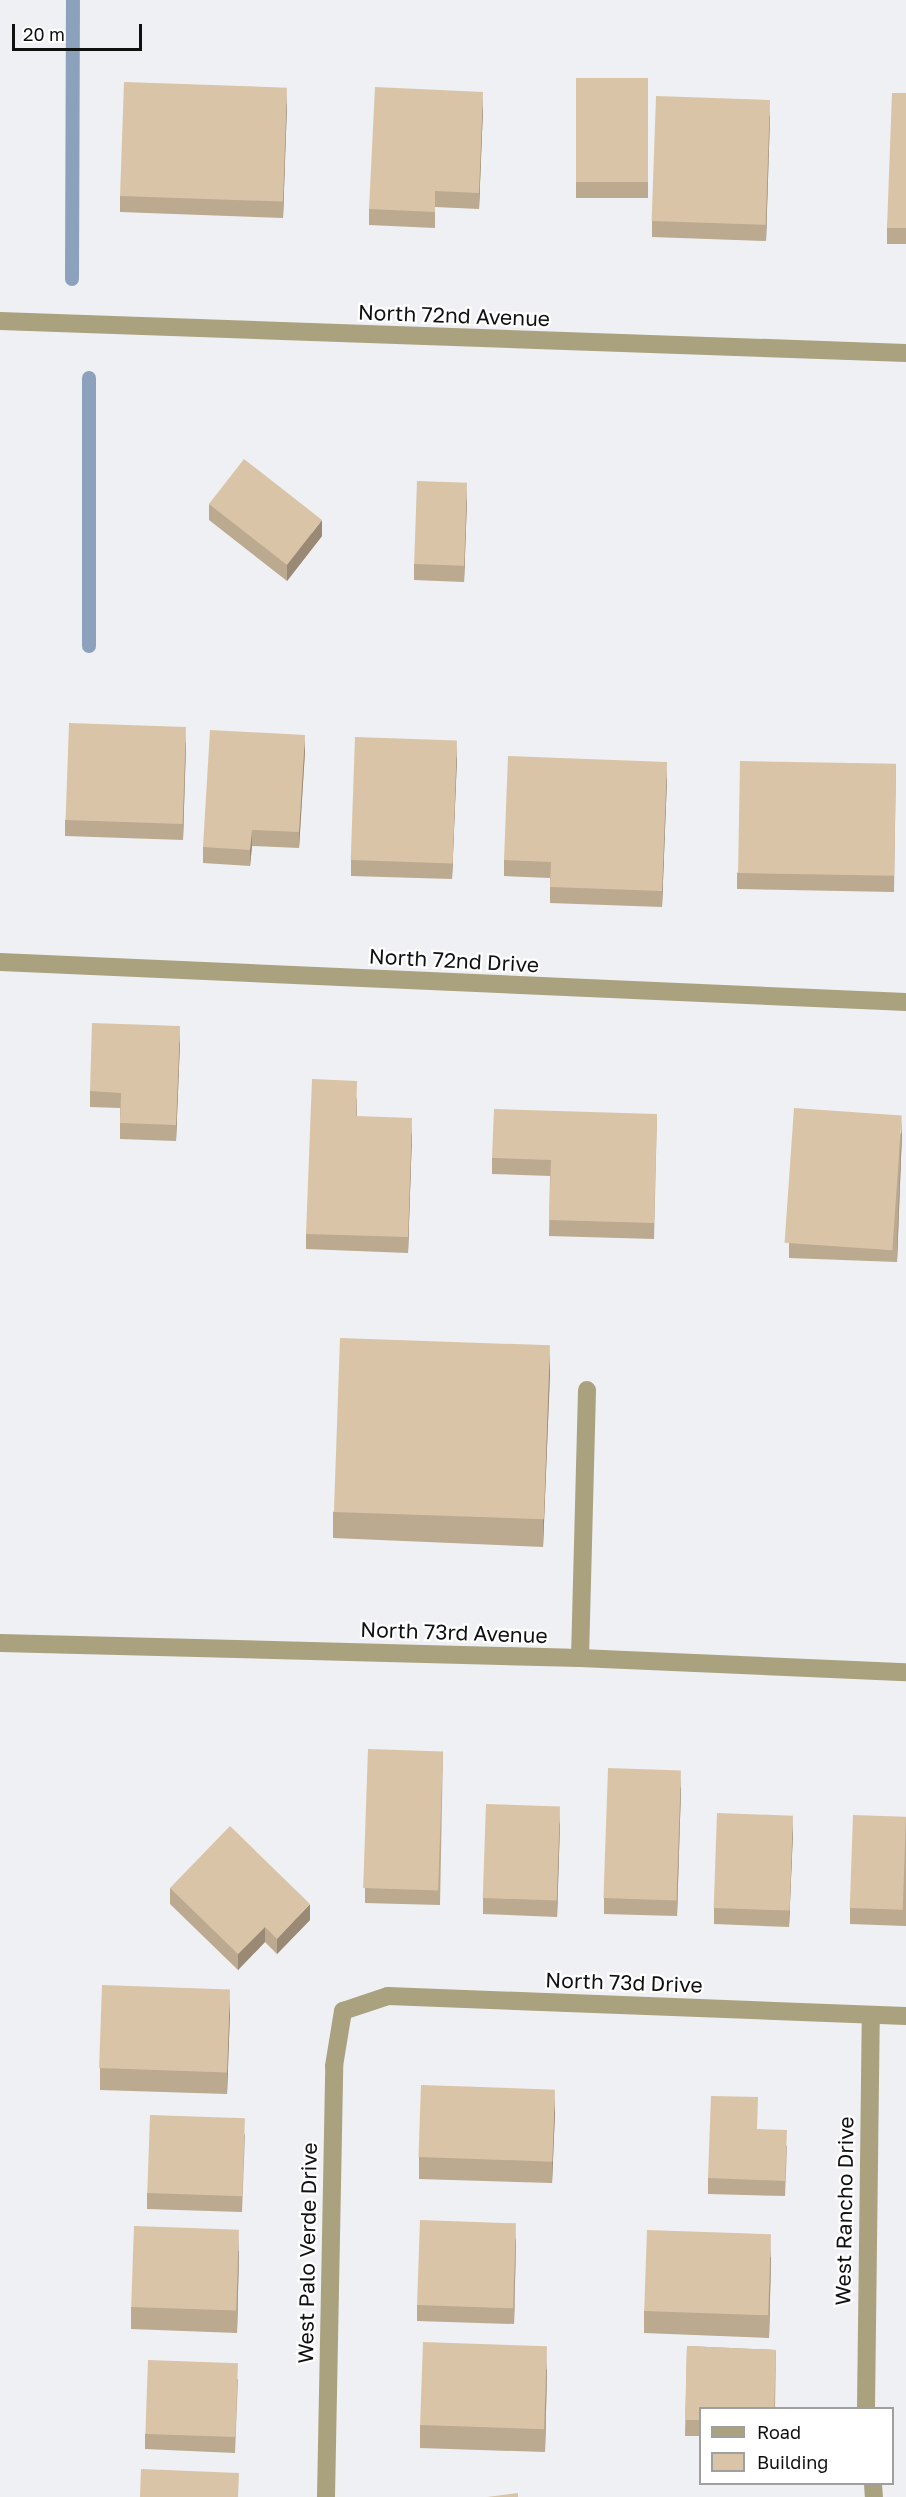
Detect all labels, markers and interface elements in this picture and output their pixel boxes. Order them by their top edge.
scale bar [15,12,146,50]
text: 20 m [23,23,65,45]
street label: North 72nd Avenue [357,299,551,331]
street label: North 72nd Drive [368,943,540,977]
street label: North 73rd Avenue [360,1616,548,1648]
street label: North 73d Drive [545,1967,703,1997]
street label: West Rancho Drive [830,2116,858,2306]
street label: West Palo Verde Drive [292,2142,322,2364]
legend [699,2407,894,2485]
text: Road [757,2421,801,2443]
text: Building [757,2451,828,2473]

